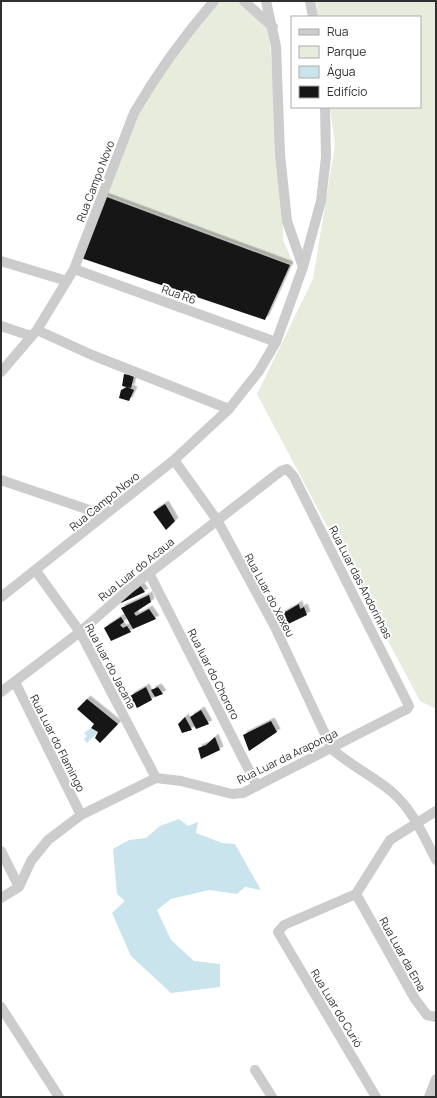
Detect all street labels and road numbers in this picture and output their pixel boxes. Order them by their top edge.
street label: Rua Campo Novo [73,138,118,224]
street label: Rua R6 [160,281,198,307]
street label: Rua Campo Novo [66,468,143,534]
street label: Rua Luar das Andorinhas [326,523,396,641]
street label: Rua Luar do Acaua [95,534,177,604]
street label: Rua Luar do Xexeu [242,551,298,639]
street label: Rua luar do Jacana [82,621,140,711]
street label: Rua luar do Chororo [185,626,244,722]
street label: Rua Luar do Flamingo [27,692,89,795]
street label: Rua Luar da Araponga [234,725,340,787]
street label: Rua Luar da Ema [376,914,430,994]
street label: Rua Luar do Curió [308,966,367,1050]

